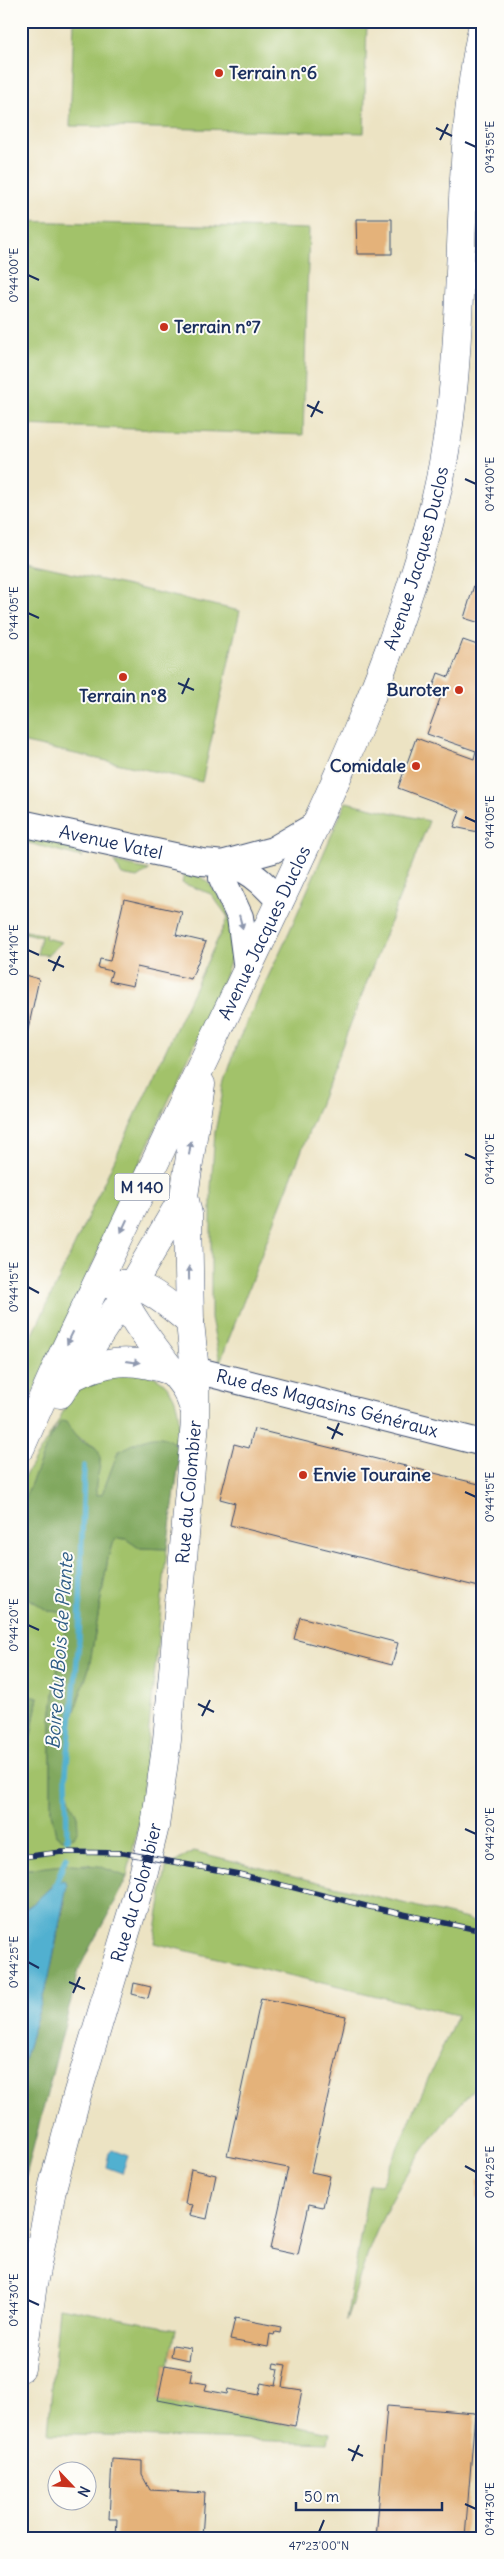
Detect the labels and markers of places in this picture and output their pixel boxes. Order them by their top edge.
place label: Terrain n°6 [229,61,317,84]
marker: Terrain n°6 [213,67,225,79]
place label: Terrain n°7 [174,315,261,338]
marker: Terrain n°7 [158,321,170,333]
marker: Terrain n°8 [117,671,129,683]
place label: Buroter [387,678,450,701]
place label: Terrain n°8 [79,684,167,707]
marker: Buroter [453,684,465,696]
place label: Comidale [330,754,406,777]
marker: Comidale [410,760,422,772]
place label: Envie Touraine [313,1463,431,1486]
marker: Envie Touraine [297,1469,309,1481]

